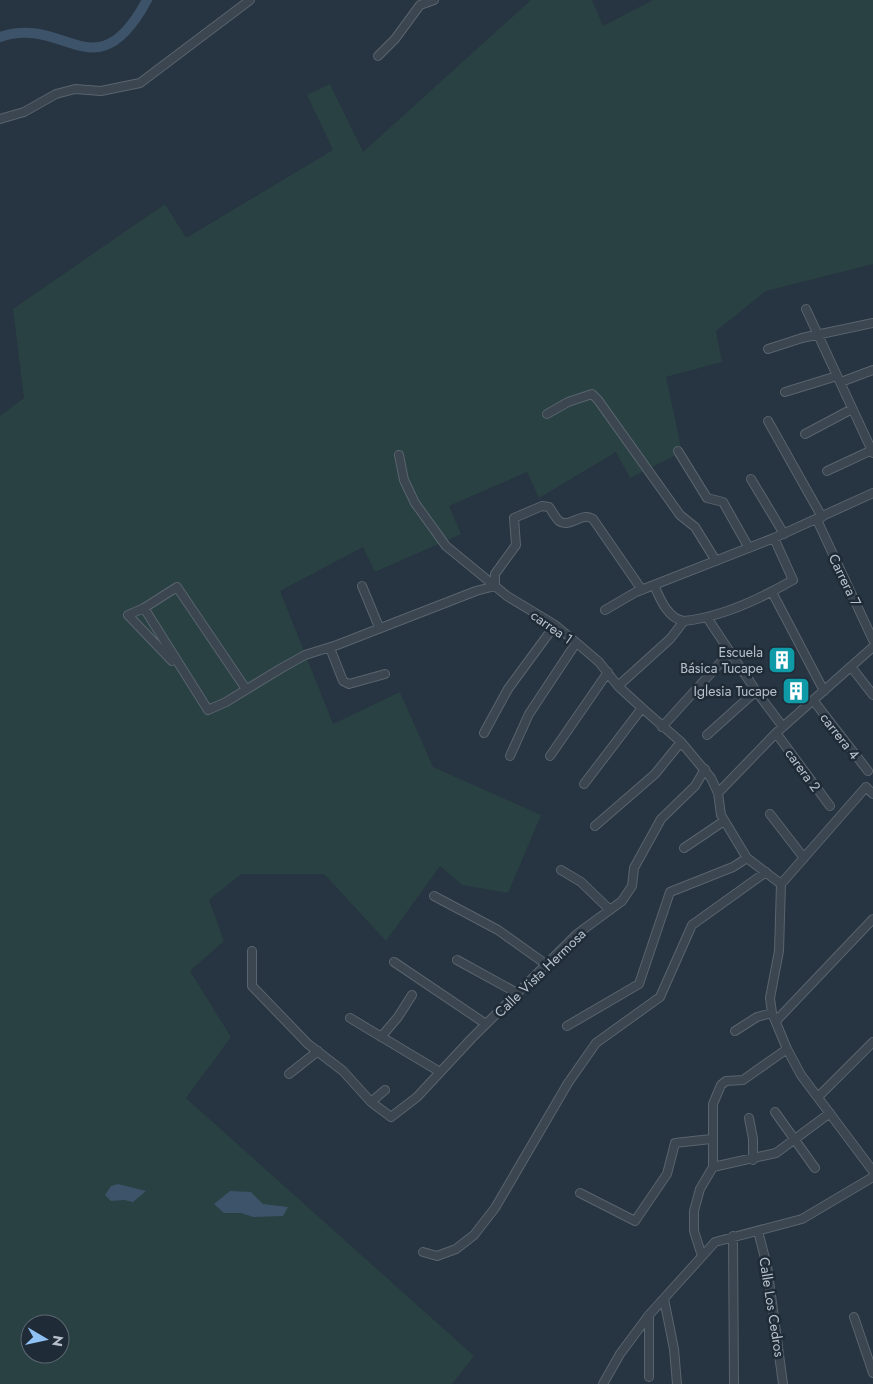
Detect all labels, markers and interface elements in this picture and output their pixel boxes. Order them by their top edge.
street label: Carrera 7 [824,550,867,610]
street label: carrea 1 [527,605,577,649]
place label: Escuela Básica Tucape [680,642,763,678]
building icon: Escuela Básica Tucape [767,645,797,675]
building icon: Iglesia Tucape [781,676,811,706]
place label: Iglesia Tucape [694,681,777,701]
street label: carrera 4 [816,709,864,763]
street label: carera 2 [781,744,825,796]
street label: Calle Vista Hermosa [490,924,590,1022]
street label: Calle Los Cedros [754,1256,790,1359]
north arrow [20,1314,70,1364]
text: N [47,1334,69,1348]

